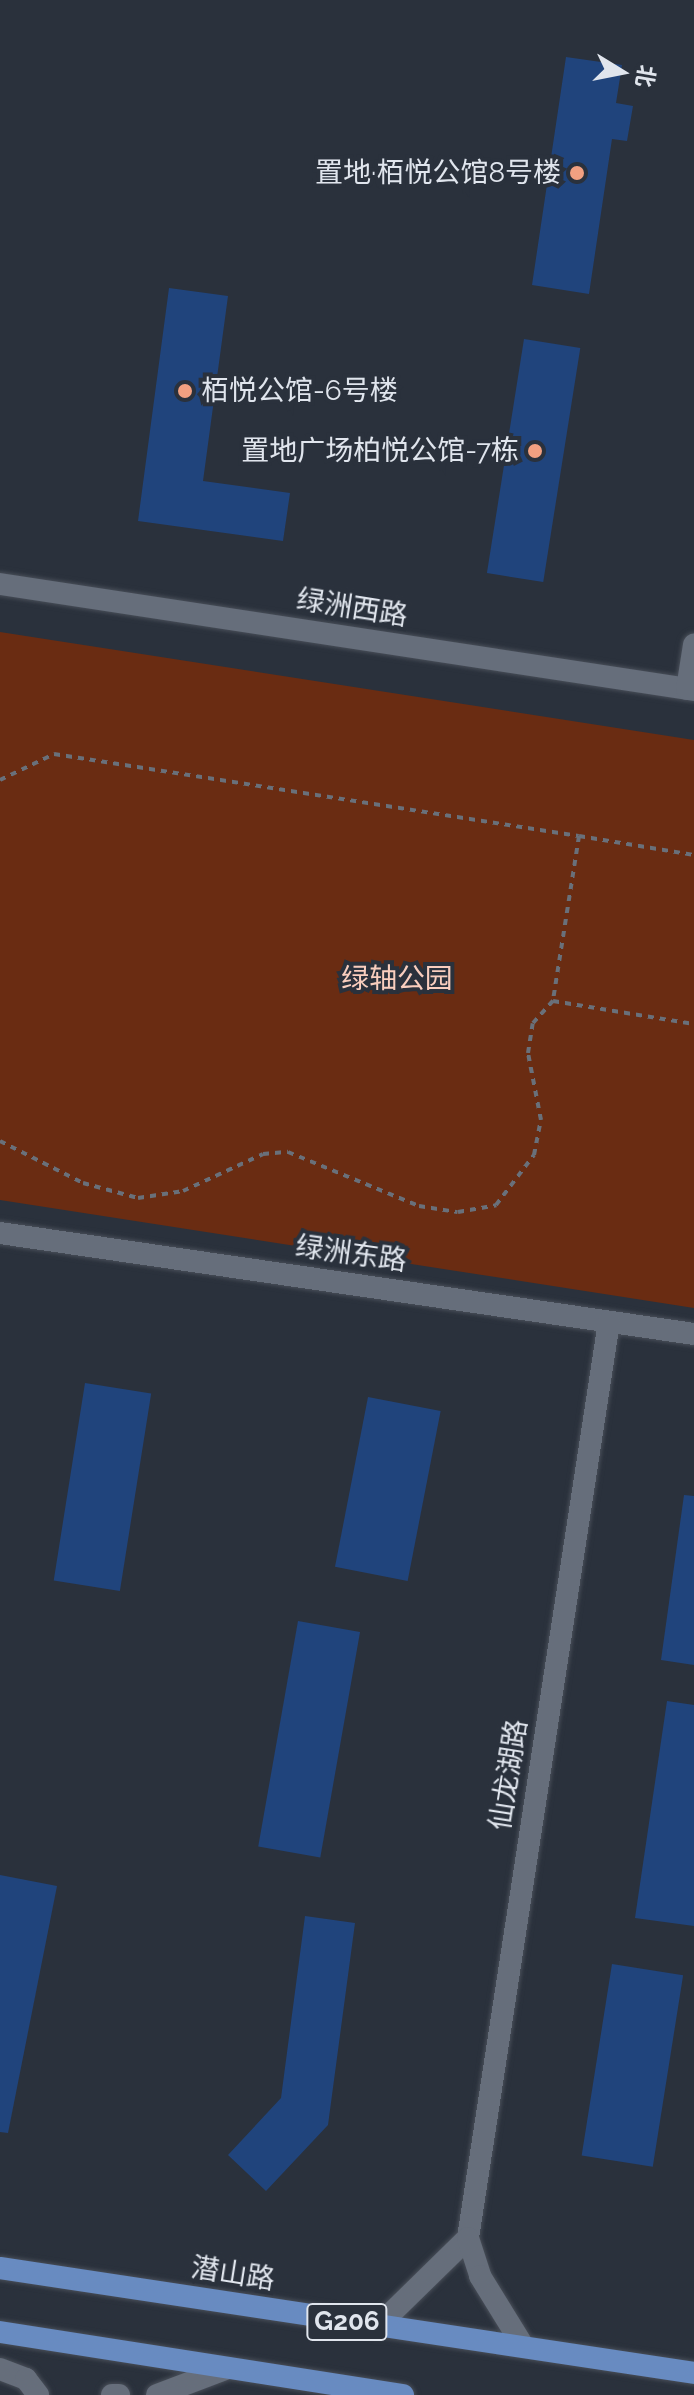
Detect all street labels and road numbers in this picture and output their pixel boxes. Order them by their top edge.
street label: 绿洲西路 [294,583,410,633]
street label: 绿洲东路 [293,1230,409,1278]
street label: 仙龙湖路 [484,1717,534,1833]
street label: 潜山路 [189,2251,277,2297]
road number: G206 [305,2300,389,2344]

